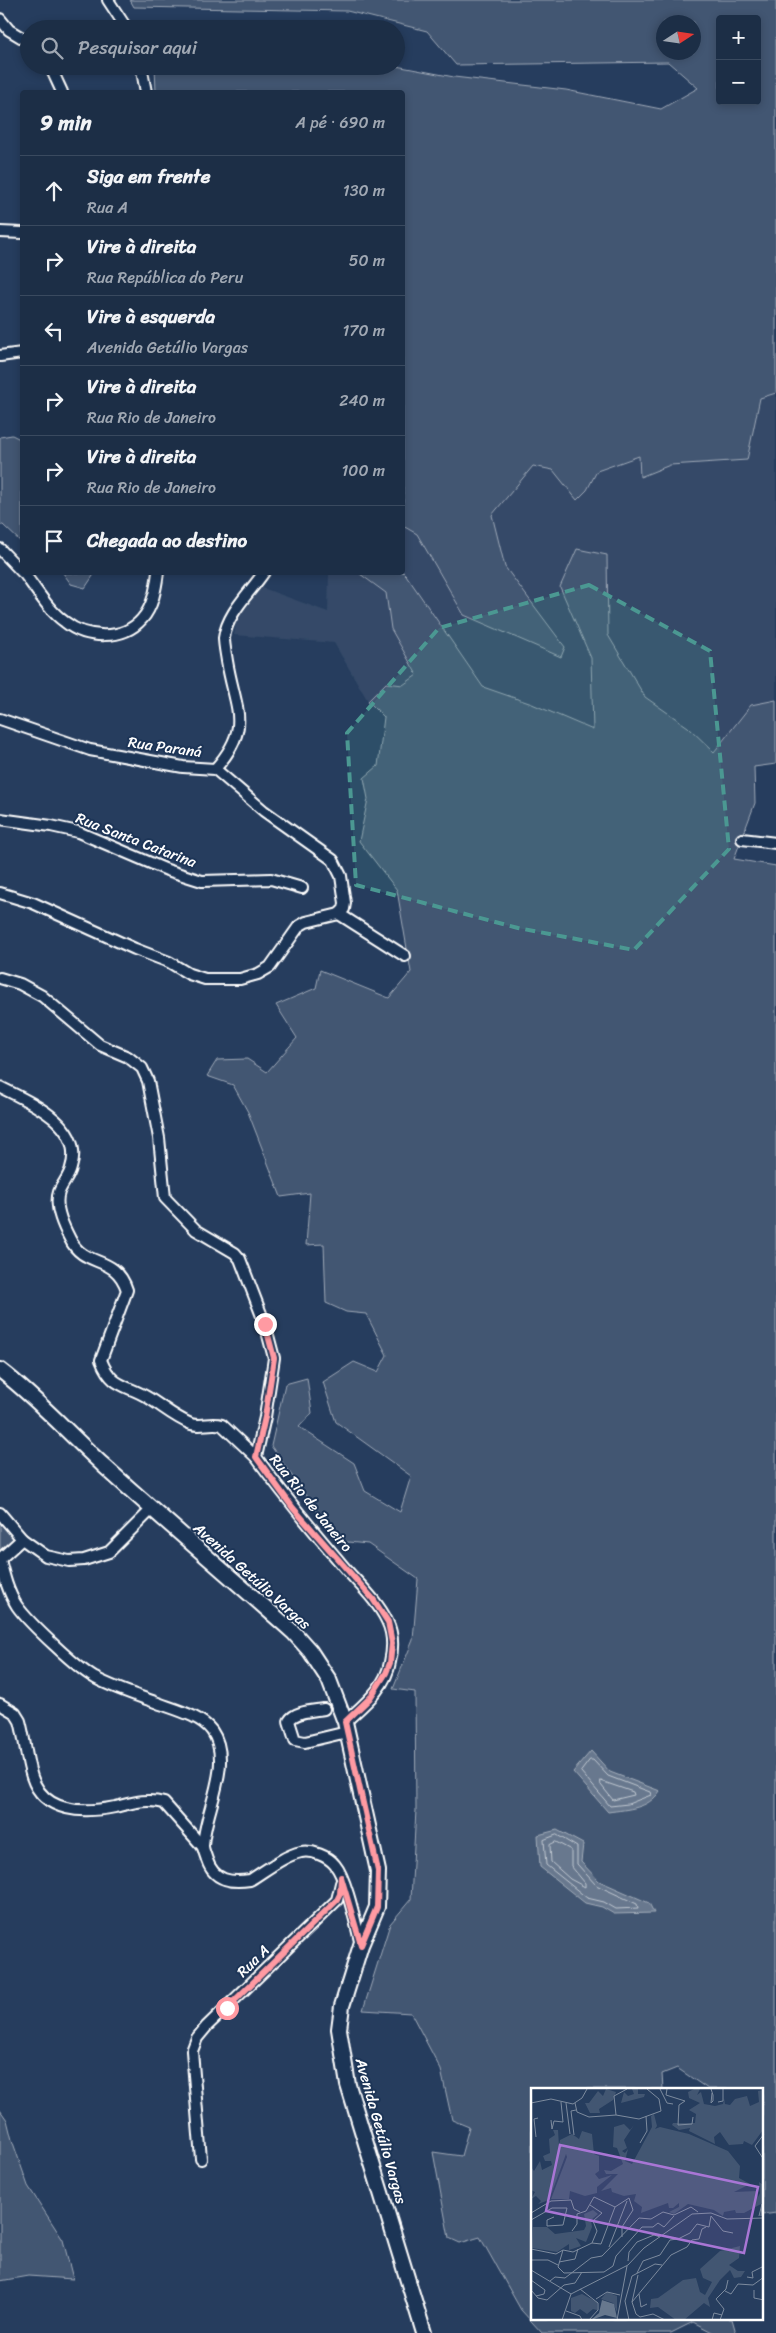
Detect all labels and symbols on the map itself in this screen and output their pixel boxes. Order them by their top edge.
north arrow [656,15,701,60]
street label: Rua Paraná [126,729,204,765]
street label: Rua Santa Catarina [72,805,201,875]
route end [254,1313,277,1336]
street label: Rua Rio de Janeiro [263,1448,360,1559]
street label: Avenida Getúlio Vargas [186,1515,317,1636]
street label: Rua A [230,1938,276,1984]
route start [216,1997,239,2020]
street label: Avenida Getúlio Vargas [347,2054,414,2207]
inset map [531,2088,764,2320]

